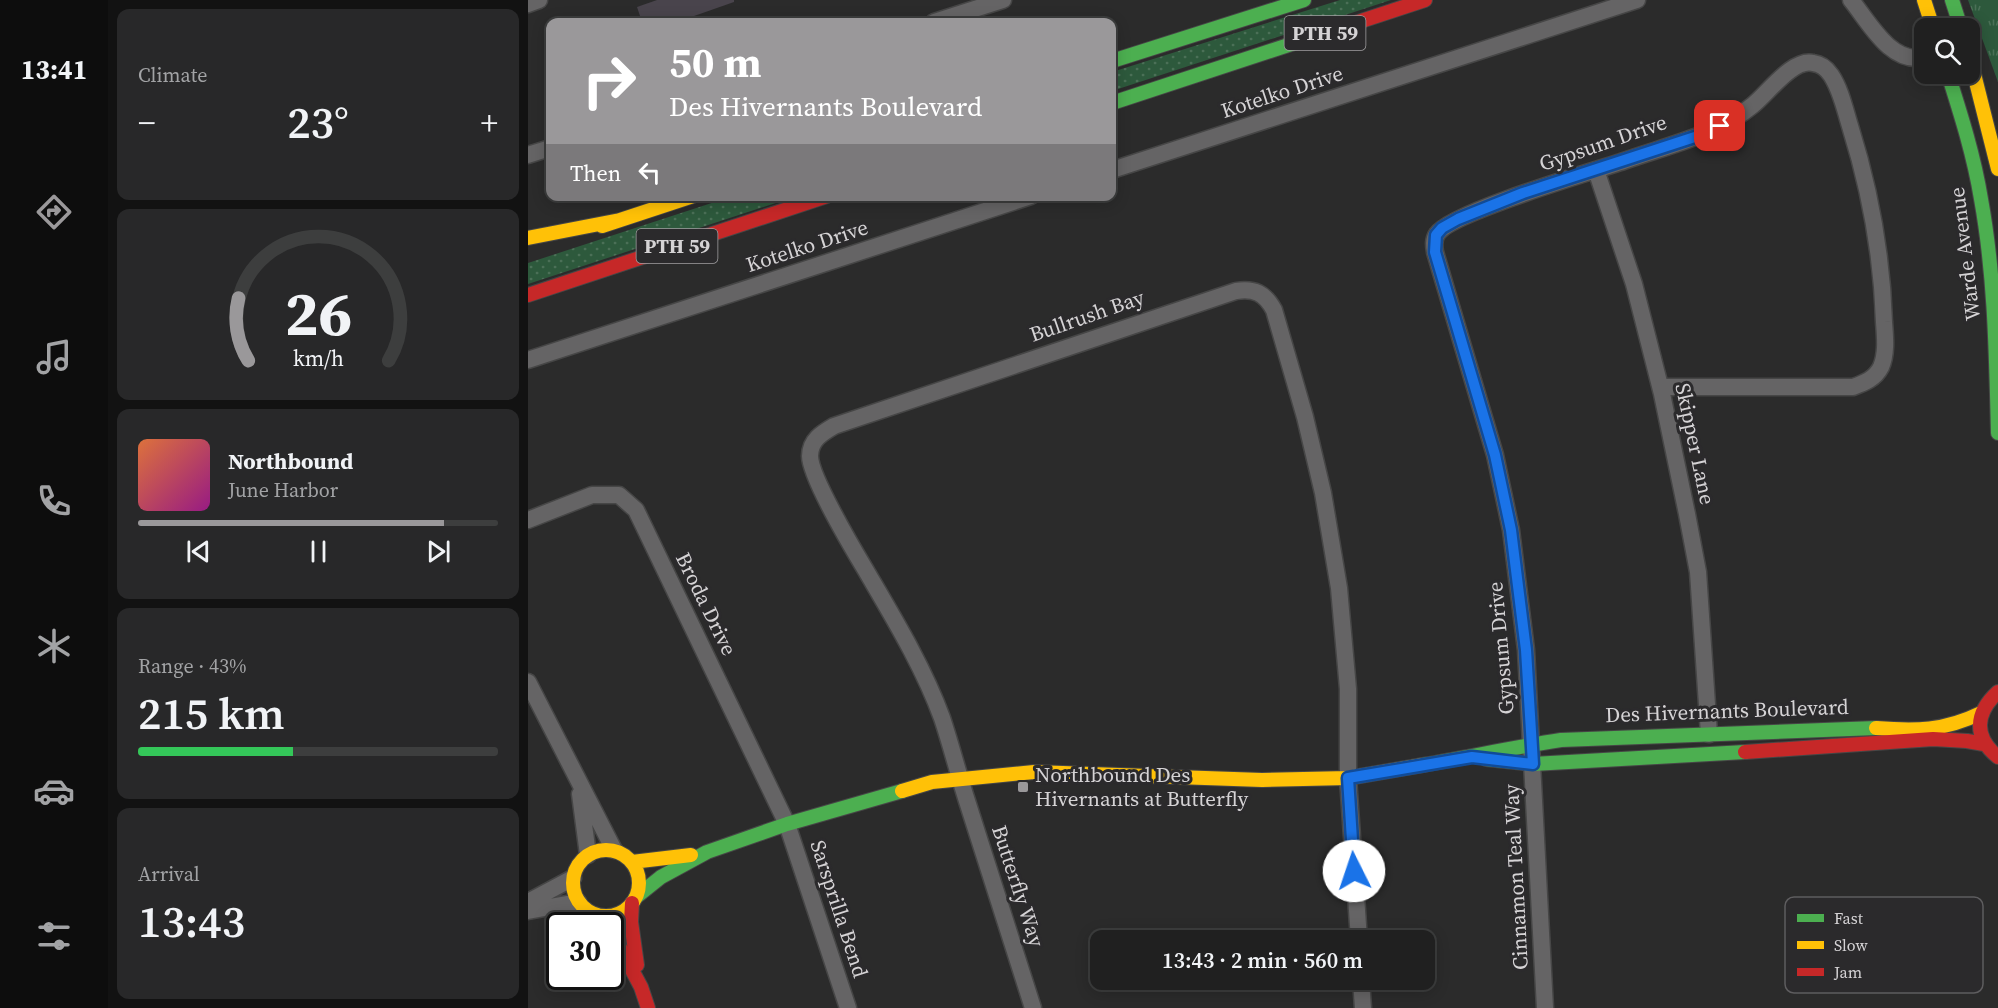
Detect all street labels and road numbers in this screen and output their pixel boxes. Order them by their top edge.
road number: PTH 59 [1284,16,1366,50]
street label: Kotelko Drive [1217,58,1347,125]
street label: Gypsum Drive [1535,107,1670,178]
street label: Warde Avenue [1942,186,1987,323]
street label: Kotelko Drive [742,212,872,279]
road number: PTH 59 [636,229,718,263]
street label: Bullrush Bay [1026,282,1148,349]
street label: Skipper Lane [1668,381,1722,507]
street label: Broda Drive [669,547,744,660]
street label: Gypsum Drive [1480,580,1521,716]
street label: Des Hivernants Boulevard [1605,692,1849,729]
street label: Cinnamon Teal Way [1496,783,1535,971]
street label: Butterfly Way [985,821,1052,951]
street label: Sarsprilla Bend [804,836,875,981]

